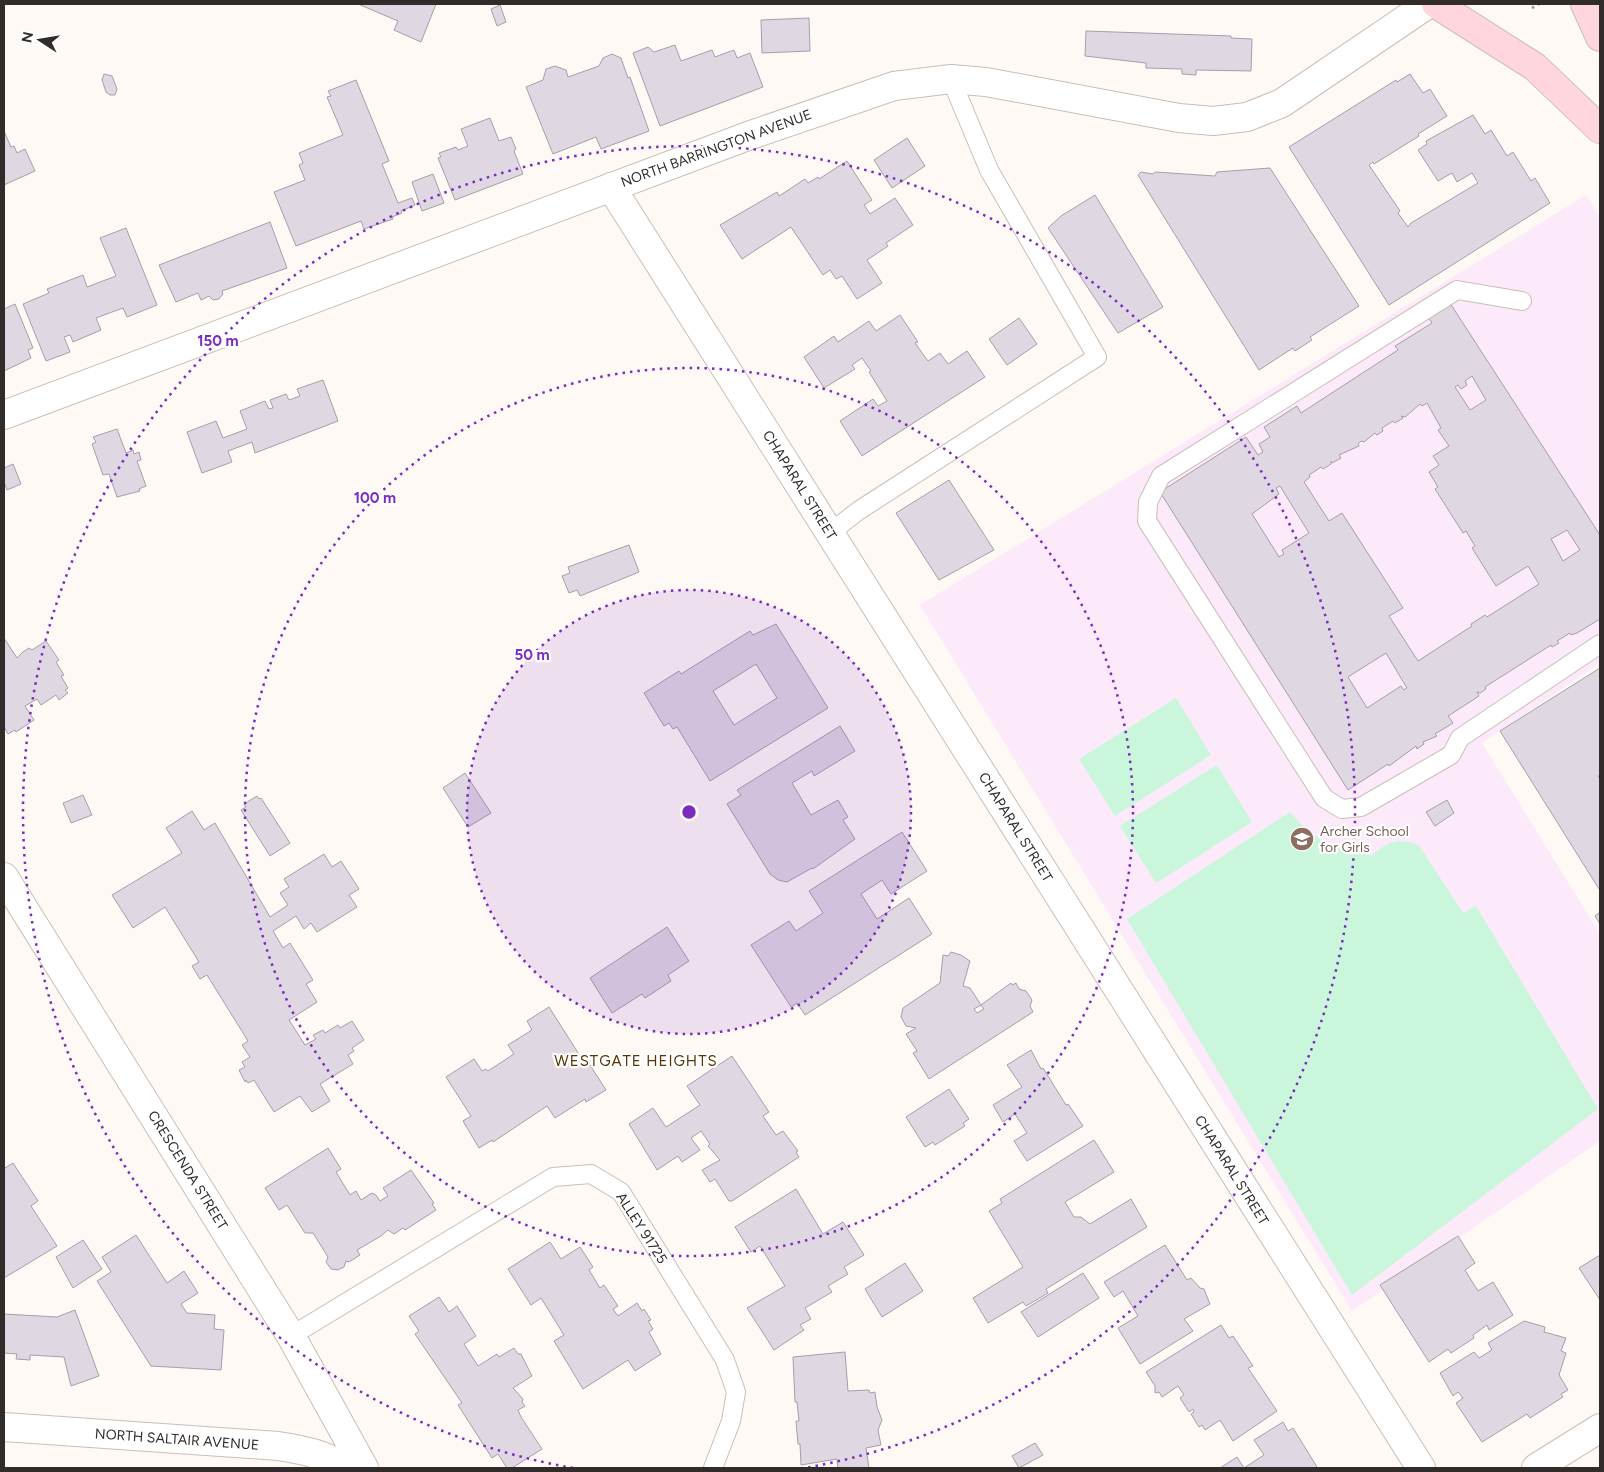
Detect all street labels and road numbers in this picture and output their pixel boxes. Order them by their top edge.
street label: NORTH BARRINGTON AVENUE [618,106,814,191]
street label: CHAPARAL STREET [759,427,840,543]
street label: CHAPARAL STREET [975,769,1056,885]
street label: CRESCENDA STREET [144,1108,231,1233]
street label: CHAPARAL STREET [1191,1112,1272,1228]
street label: ALLEY 91725 [612,1190,671,1267]
street label: NORTH SALTAIR AVENUE [94,1425,260,1454]

